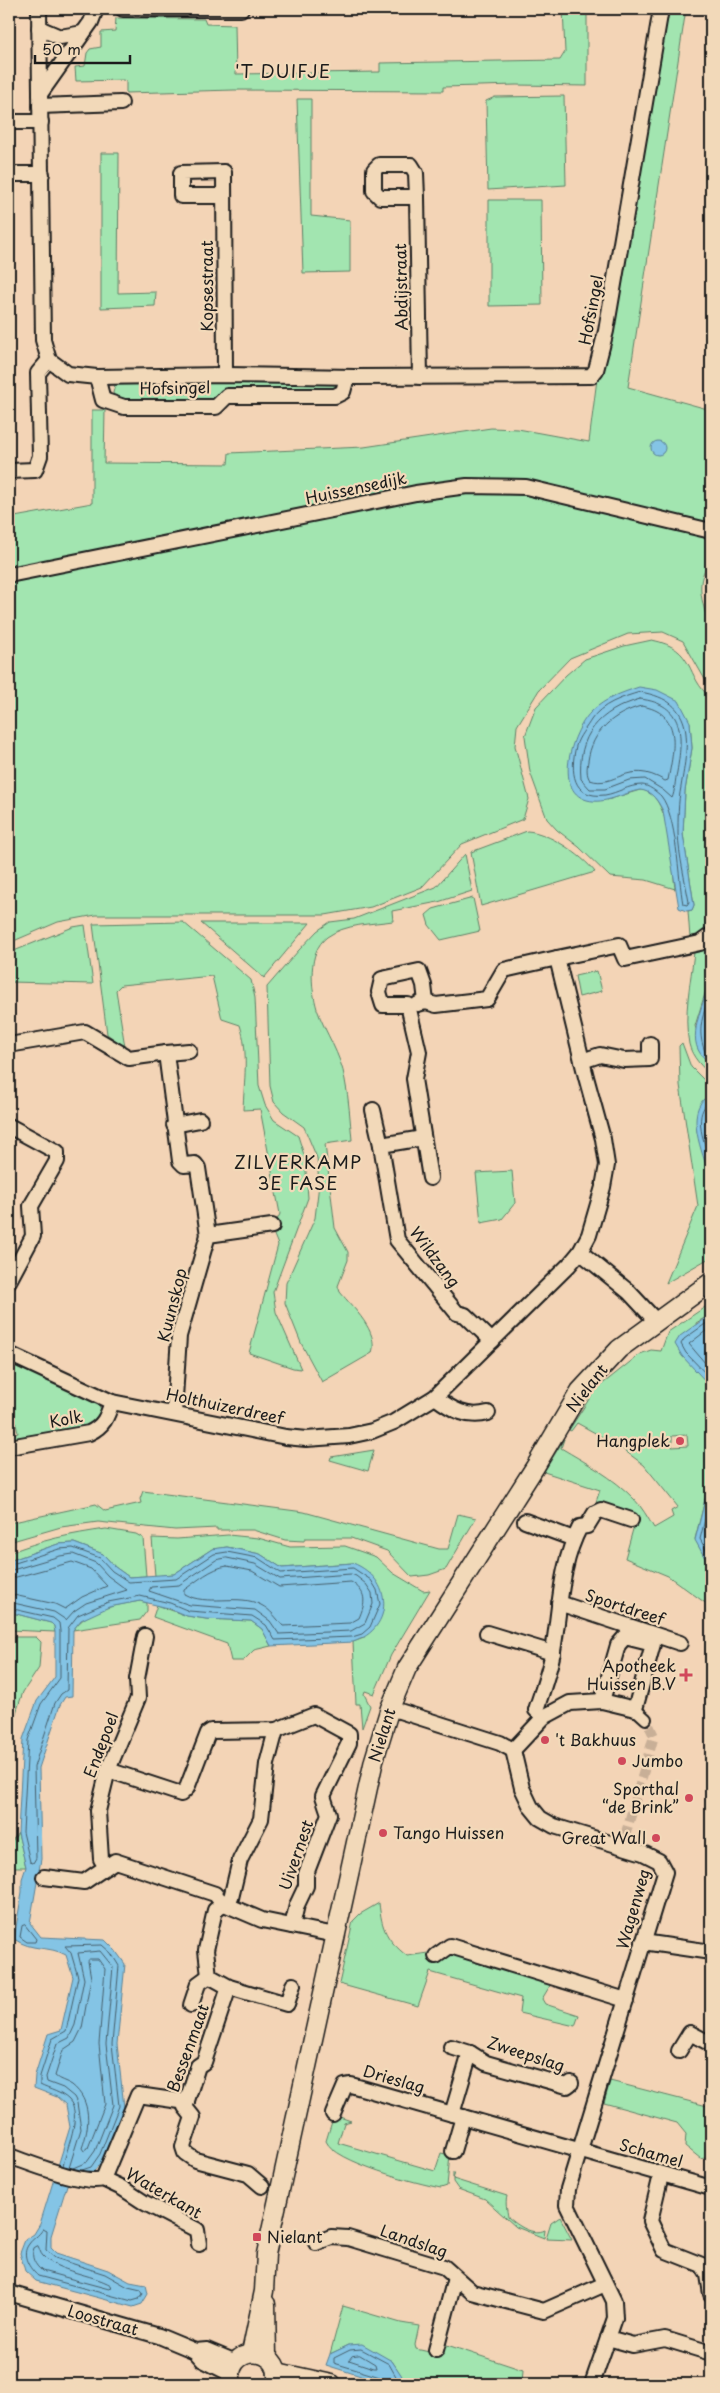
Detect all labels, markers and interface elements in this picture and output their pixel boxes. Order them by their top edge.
scale bar [35,32,130,64]
text: 50 m [42,37,81,60]
district label: 'T DUIFJE [235,57,331,84]
street label: Kopsestraat [194,240,218,332]
street label: Abdijstraat [387,243,413,331]
street label: Hofsingel [572,273,609,347]
street label: Hofsingel [140,374,210,400]
street label: Huissensedijk [303,465,409,509]
district label: ZILVERKAMP 3E FASE [234,1148,362,1196]
street label: Wildzang [405,1221,467,1292]
street label: Kuunskop [150,1265,192,1344]
street label: Nielant [560,1358,613,1417]
street label: Holthuizerdreef [164,1381,288,1430]
street label: Kolk [47,1403,84,1433]
place label: Hangplek [596,1428,670,1452]
marker: Hangplek [674,1435,686,1447]
street label: Sportdreef [582,1582,670,1631]
place label: Apotheek Huissen B.V [587,1653,676,1695]
marker: Apotheek Huissen B.V [680,1669,692,1681]
street label: Nielant [361,1704,401,1765]
street label: Endepoel [77,1708,124,1781]
place label: 't Bakhuus [555,1727,636,1751]
marker: 't Bakhuus [539,1734,551,1746]
place label: Jumbo [632,1748,683,1772]
marker: Jumbo [616,1755,628,1767]
place label: Sporthal “de Brink” [602,1776,679,1818]
marker: Sporthal “de Brink” [683,1792,695,1804]
street label: Uivernest [272,1816,318,1893]
place label: Tango Huissen [393,1820,504,1844]
place label: Great Wall [562,1825,646,1849]
marker: Tango Huissen [377,1827,389,1839]
marker: Great Wall [650,1832,662,1844]
street label: Wagenweg [609,1866,655,1952]
street label: Bessenmaat [160,2000,214,2095]
street label: Zweepslag [484,2029,568,2077]
street label: Drieslag [361,2058,428,2098]
street label: Schamel [617,2132,686,2173]
street label: Waterkant [122,2161,207,2224]
street label: Landslag [377,2217,451,2263]
place label: Nielant [267,2224,323,2248]
marker: Nielant [251,2231,263,2243]
street label: Loostraat [65,2298,142,2341]

